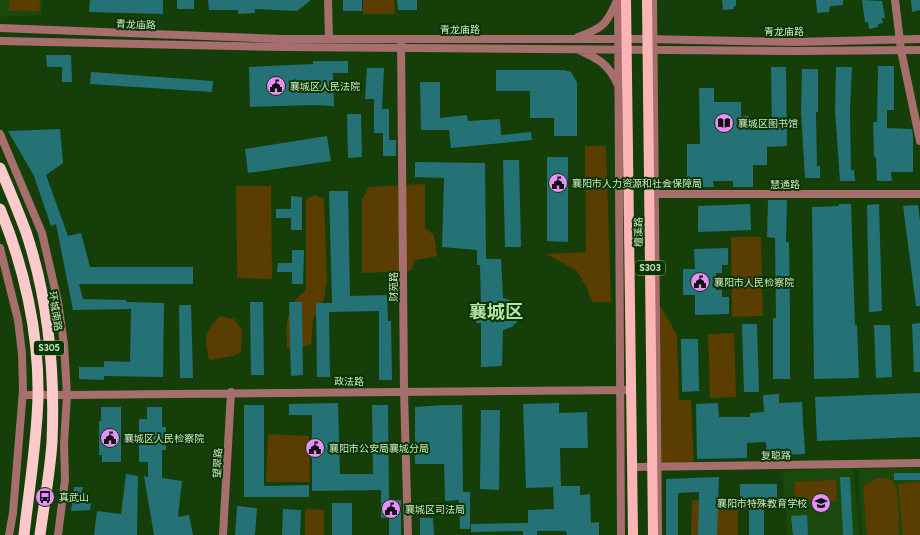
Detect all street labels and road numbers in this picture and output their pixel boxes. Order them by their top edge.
street label: 青龙庙路 [116,17,156,32]
street label: 青龙庙路 [440,23,480,36]
street label: 青龙庙路 [764,25,804,38]
street label: 慧通路 [770,178,800,191]
street label: 檀溪路 [632,217,645,247]
road number: S303 [635,261,665,275]
street label: 财苑路 [387,272,400,302]
street label: 环城南路 [46,290,65,332]
road number: S305 [34,341,64,355]
street label: 政法路 [334,375,364,388]
street label: 望翠路 [210,448,225,478]
street label: 复聪路 [761,449,791,462]

